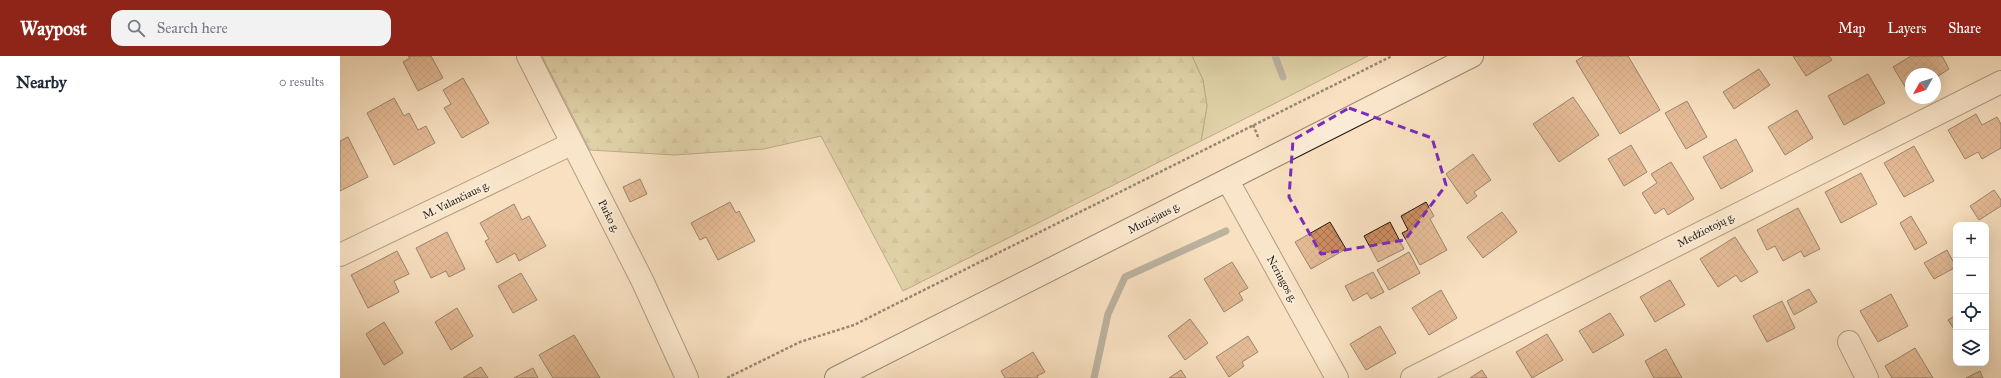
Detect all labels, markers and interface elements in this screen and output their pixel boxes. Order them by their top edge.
search box [111,10,391,46]
text: Waypost [20,17,87,40]
icon: search [125,17,147,39]
text: Search here [157,19,228,37]
text: Map [1838,20,1866,37]
text: Layers [1888,20,1926,37]
text: Share [1948,20,1981,37]
north arrow [1905,68,1941,104]
text: Nearby [16,72,67,93]
text: 0 results [279,74,324,90]
street label: M. Valančiaus g. [420,178,492,222]
street label: Parko g. [595,197,623,235]
street label: Muziejaus g. [1126,199,1182,237]
street label: Medžiotojų g. [1675,210,1737,250]
map controls [1953,222,1989,366]
button: + [1953,222,1989,258]
street label: Neringos g. [1264,253,1300,305]
button: − [1953,258,1989,294]
button: locate [1953,294,1989,330]
button: layers [1953,330,1989,366]

